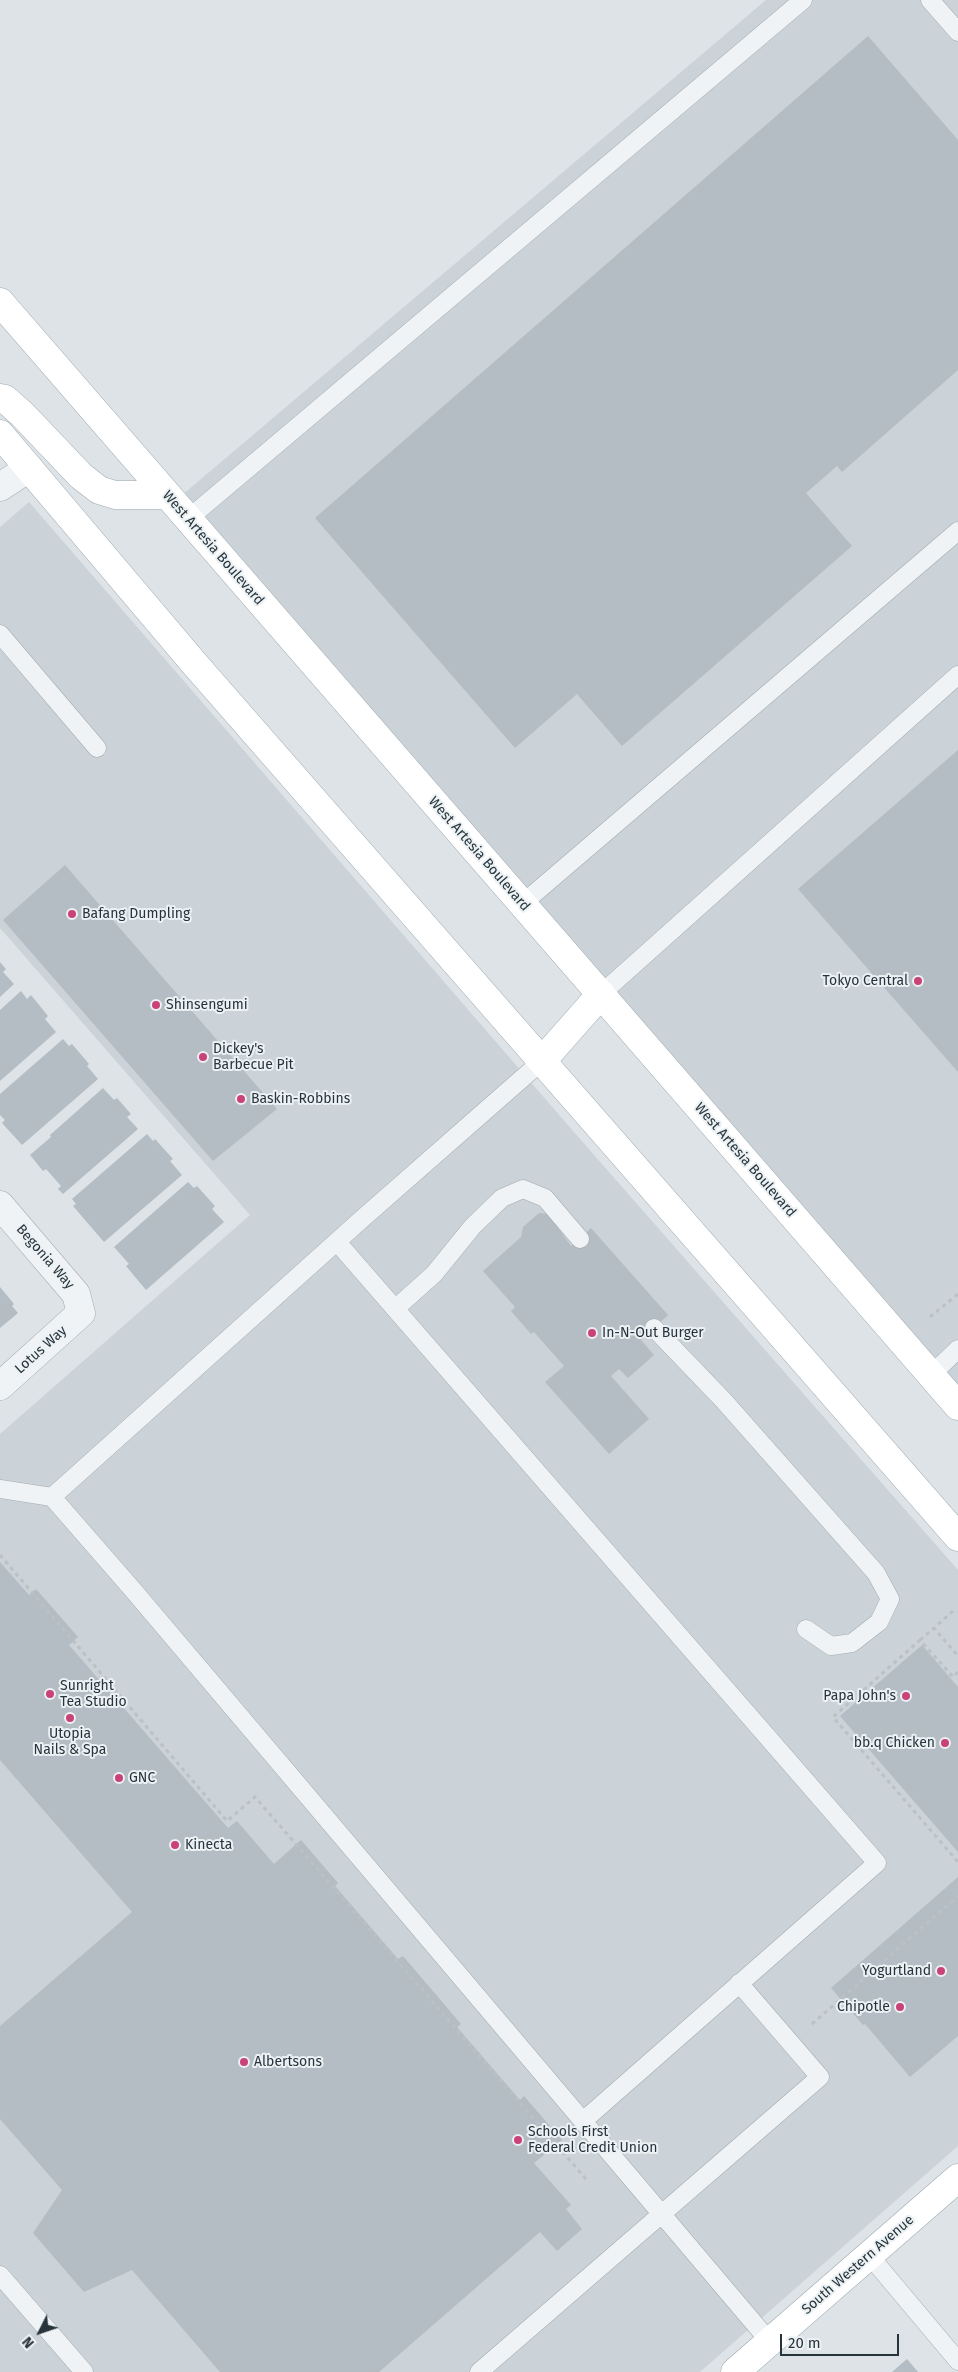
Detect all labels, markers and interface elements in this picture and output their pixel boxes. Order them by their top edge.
street label: West Artesia Boulevard [159,487,267,609]
street label: West Artesia Boulevard [425,793,533,915]
place label: Bafang Dumpling [82,906,190,922]
marker: Bafang Dumpling [66,908,78,920]
place label: Tokyo Central [823,973,908,989]
marker: Tokyo Central [912,975,924,987]
place label: Shinsengumi [166,997,248,1013]
marker: Shinsengumi [150,999,162,1011]
place label: Dickey's Barbecue Pit [213,1041,294,1074]
marker: Dickey's Barbecue Pit [197,1051,209,1063]
place label: Baskin-Robbins [251,1091,350,1107]
marker: Baskin-Robbins [235,1093,247,1105]
street label: West Artesia Boulevard [691,1099,799,1221]
street label: Begonia Way [12,1221,78,1293]
street label: Lotus Way [12,1322,70,1378]
place label: In-N-Out Burger [602,1325,704,1341]
marker: In-N-Out Burger [586,1327,598,1339]
place label: Sunright Tea Studio [60,1678,127,1710]
marker: Sunright Tea Studio [44,1688,56,1700]
place label: Papa John's [823,1688,896,1704]
marker: Papa John's [900,1690,912,1702]
marker: Utopia Nails & Spa [64,1712,76,1724]
place label: Utopia Nails & Spa [34,1726,106,1758]
place label: bb.q Chicken [854,1735,935,1751]
marker: bb.q Chicken [939,1737,951,1749]
place label: GNC [129,1770,155,1786]
marker: GNC [113,1772,125,1784]
place label: Kinecta [185,1837,232,1853]
marker: Kinecta [169,1839,181,1851]
place label: Yogurtland [862,1963,931,1979]
marker: Yogurtland [935,1965,947,1977]
place label: Chipotle [837,1999,890,2015]
marker: Chipotle [894,2001,906,2013]
place label: Albertsons [254,2054,322,2070]
marker: Albertsons [238,2056,250,2068]
place label: Schools First Federal Credit Union [528,2124,657,2156]
marker: Schools First Federal Credit Union [512,2134,524,2146]
street label: South Western Avenue [799,2212,917,2318]
north arrow [15,2307,65,2357]
scale bar [783,2324,902,2356]
text: N [19,2333,38,2351]
text: 20 m [788,2334,821,2352]

